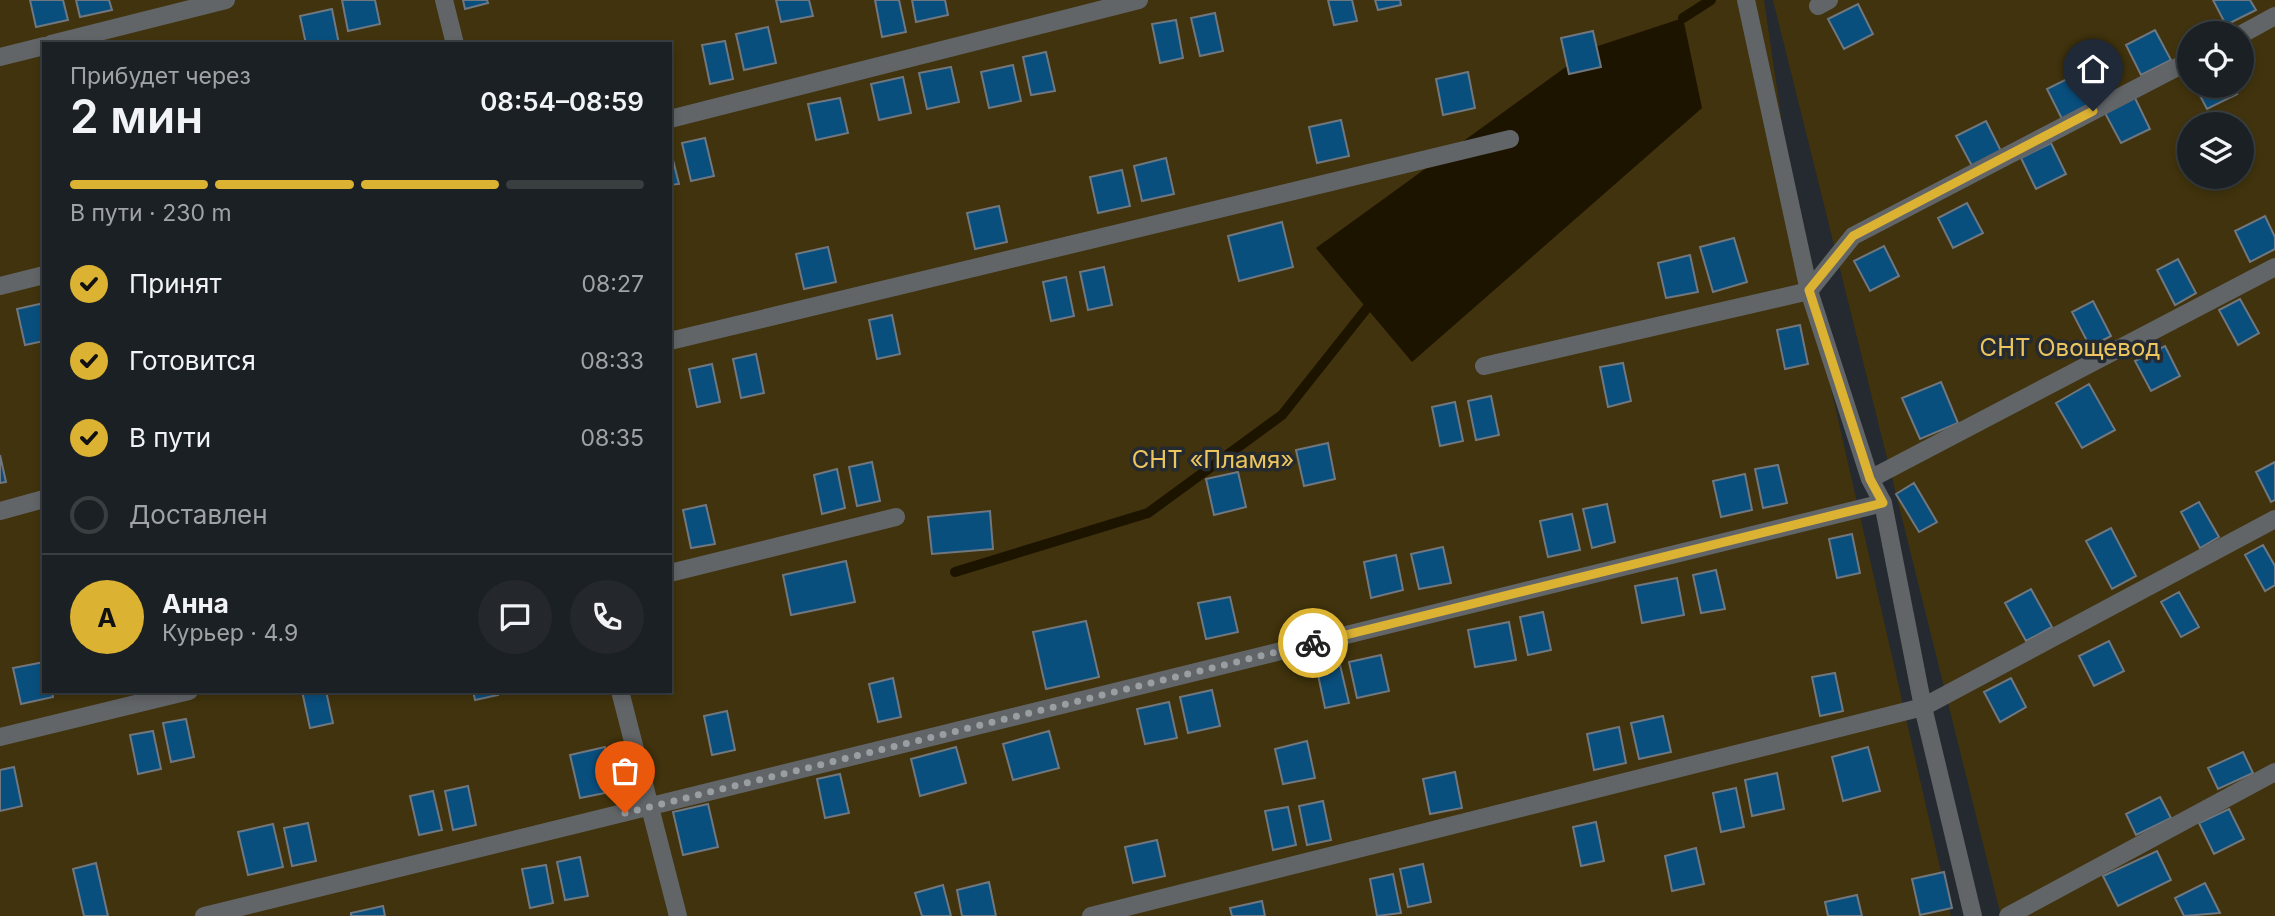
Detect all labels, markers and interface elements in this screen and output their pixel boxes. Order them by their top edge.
map controls [2177,21,2254,189]
button: locate [2177,21,2254,98]
pin [2063,39,2123,111]
icon: home [2074,50,2112,88]
text: Прибудет через [70,62,251,90]
text: 08:54–08:59 [480,86,644,117]
text: 2 мин [70,88,203,144]
button: layers [2177,112,2254,189]
text: В пути · 230 m [70,199,232,227]
icon: check [70,265,108,303]
text: Принят [129,268,222,299]
text: 08:27 [582,270,644,298]
park label: СНТ Овощевод [1980,333,2160,362]
icon: check [70,342,108,380]
text: Готовится [129,345,256,376]
text: 08:33 [580,347,644,375]
icon: check [70,419,108,457]
text: В пути [129,422,211,453]
text: 08:35 [580,424,644,452]
park label: СНТ «Пламя» [1132,445,1294,474]
text: Доставлен [129,499,268,530]
button: chat [478,580,552,654]
button: phone [570,580,644,654]
text: Анна [162,588,229,619]
text: А [97,602,117,633]
courier [1278,608,1348,678]
text: Курьер · 4.9 [162,619,298,647]
icon: bike [1294,624,1332,662]
pin [595,741,655,813]
icon: bag [606,752,644,790]

